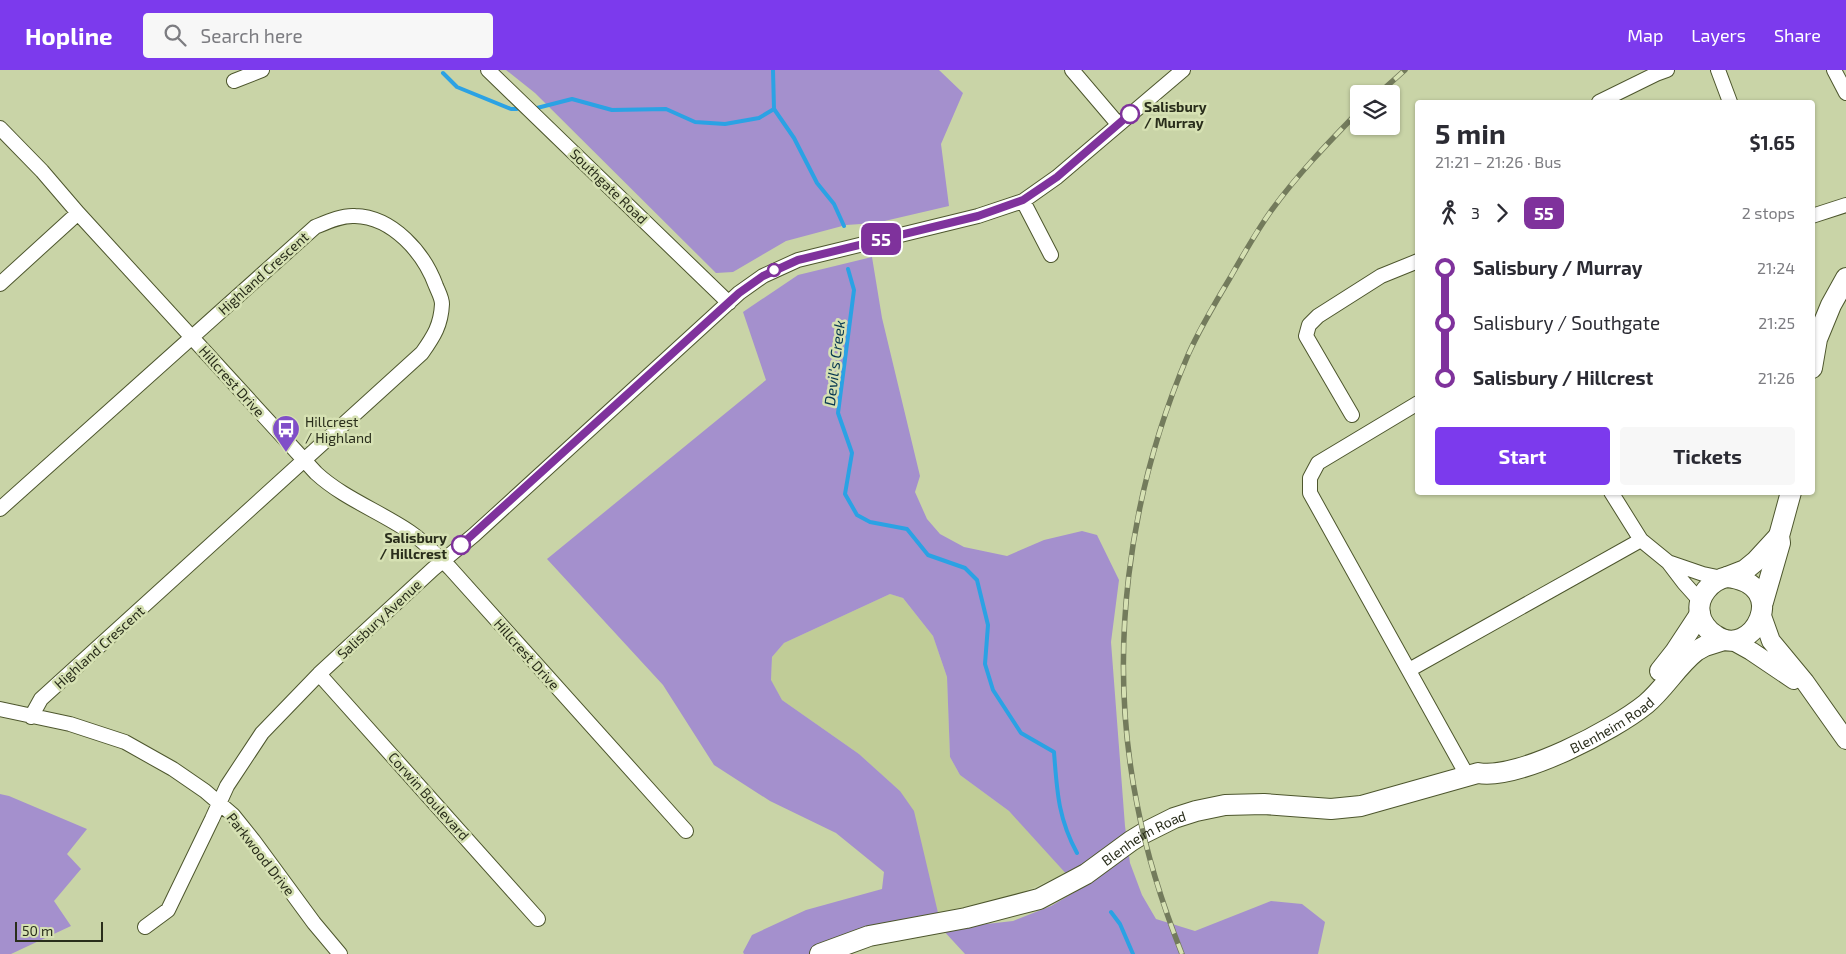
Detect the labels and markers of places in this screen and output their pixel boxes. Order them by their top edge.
place label: Salisbury / Murray [1144,98,1207,131]
marker: Salisbury / Murray [1120,104,1140,124]
unlabelled marker [767,263,781,277]
place label: Hillcrest / Highland [305,413,372,446]
bus stop icon: Hillcrest / Highland [271,414,301,453]
place label: Salisbury / Hillcrest [379,529,447,562]
marker: Salisbury / Hillcrest [451,535,471,555]

